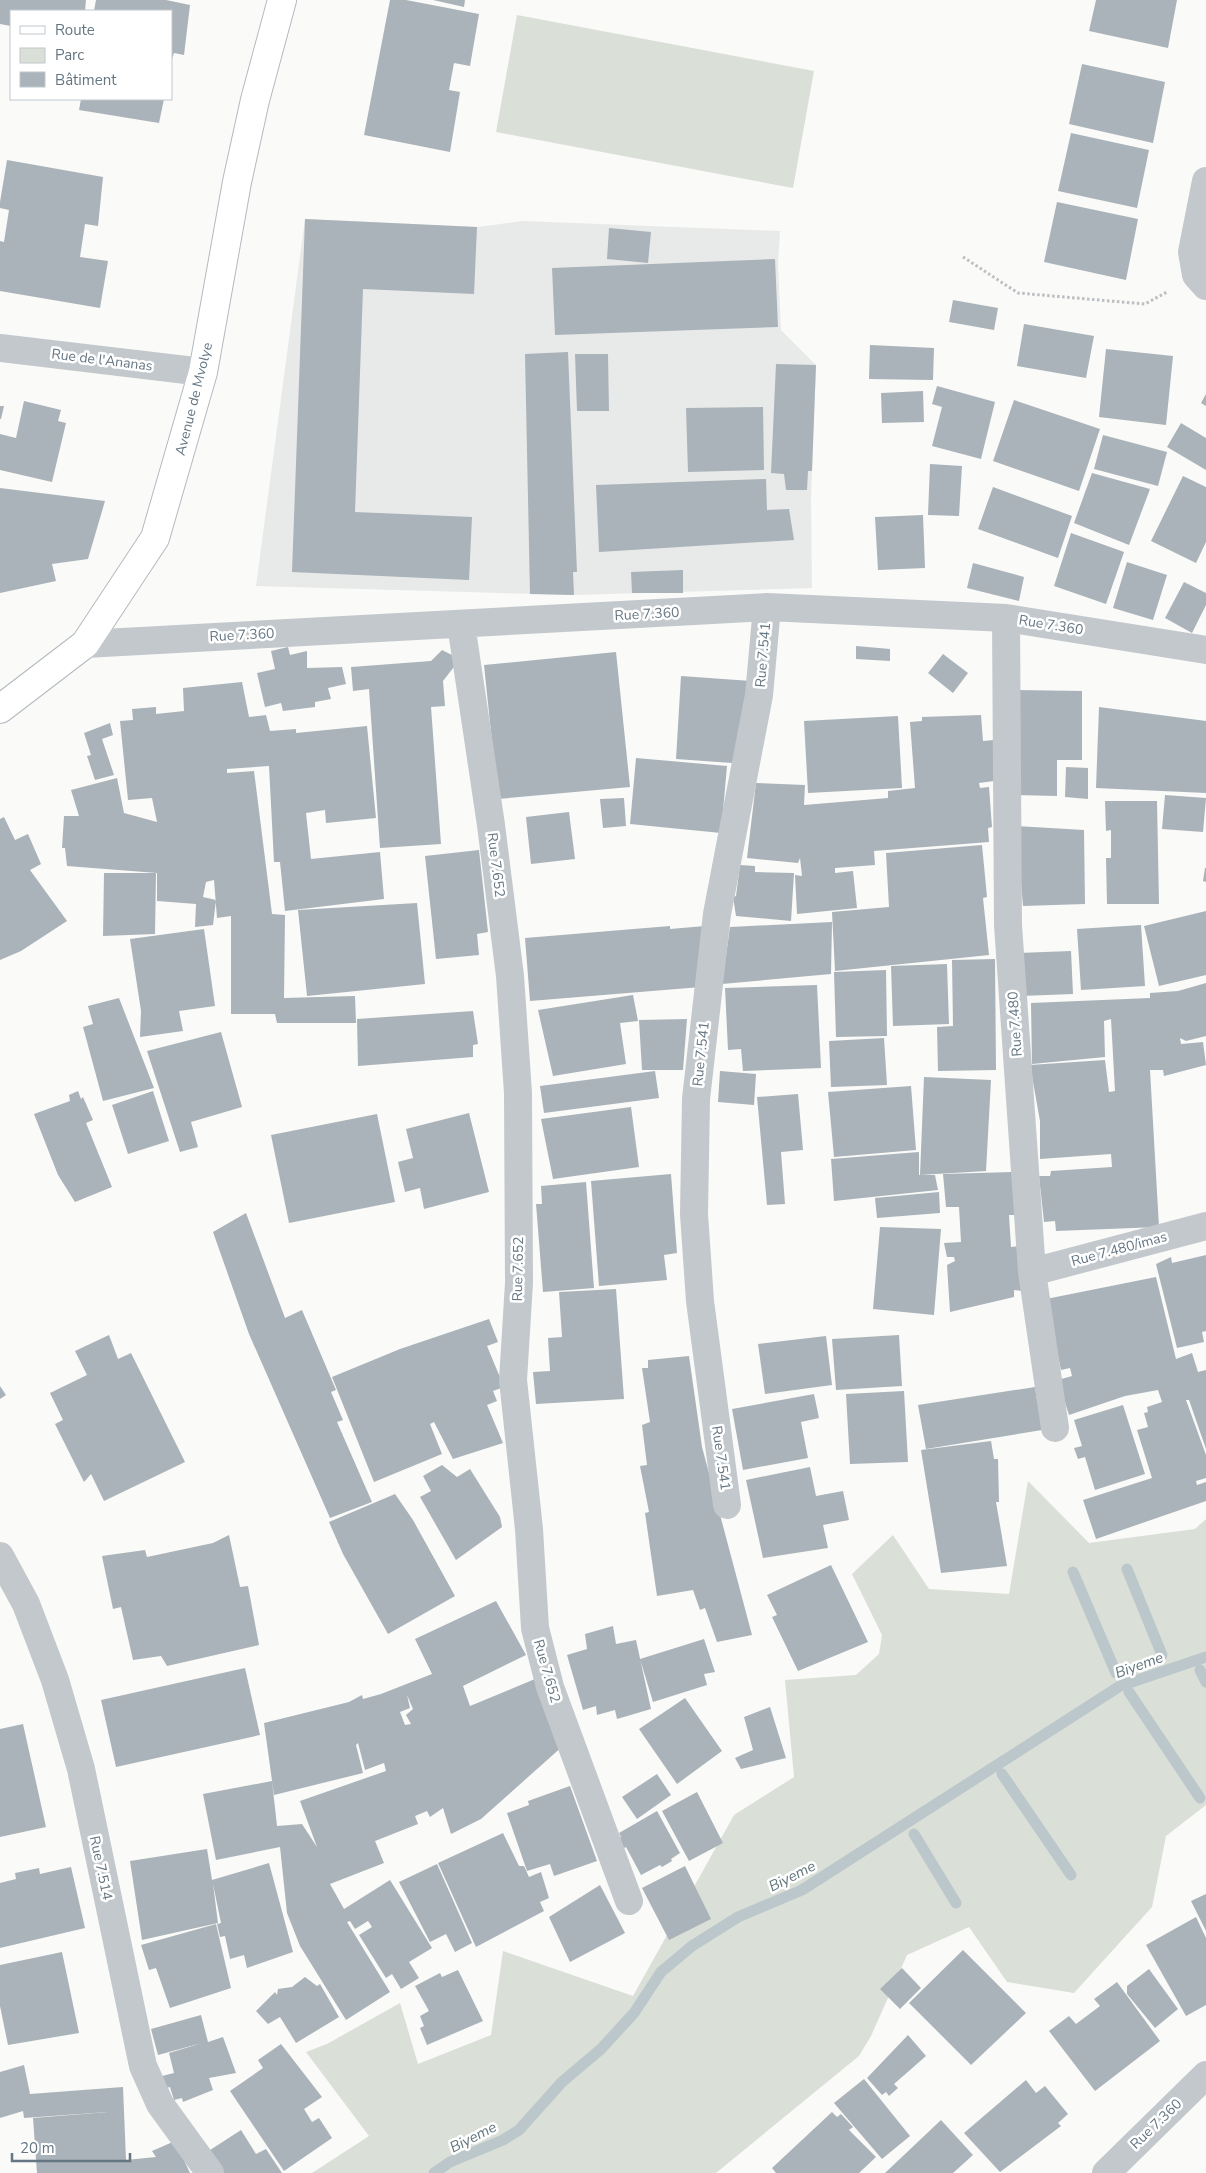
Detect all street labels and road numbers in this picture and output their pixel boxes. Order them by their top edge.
street label: Avenue de Mvolye [171,341,217,457]
street label: Rue de l'Ananas [50,344,154,376]
street label: Rue 7.360 [614,603,680,625]
street label: Rue 7.360 [1017,611,1085,639]
street label: Rue 7.541 [751,622,775,688]
street label: Rue 7.360 [209,624,275,646]
street label: Rue 7.652 [483,832,509,898]
street label: Rue 7.480 [1003,991,1027,1057]
street label: Rue 7.541 [688,1021,714,1087]
street label: Rue 7.480/imas [1069,1227,1169,1271]
street label: Rue 7.652 [508,1236,528,1302]
street label: Rue 7.541 [707,1424,735,1492]
street label: Rue 7.652 [529,1637,565,1705]
street label: Rue 7.514 [85,1834,117,1902]
street label: Rue 7.360 [1126,2095,1186,2153]

